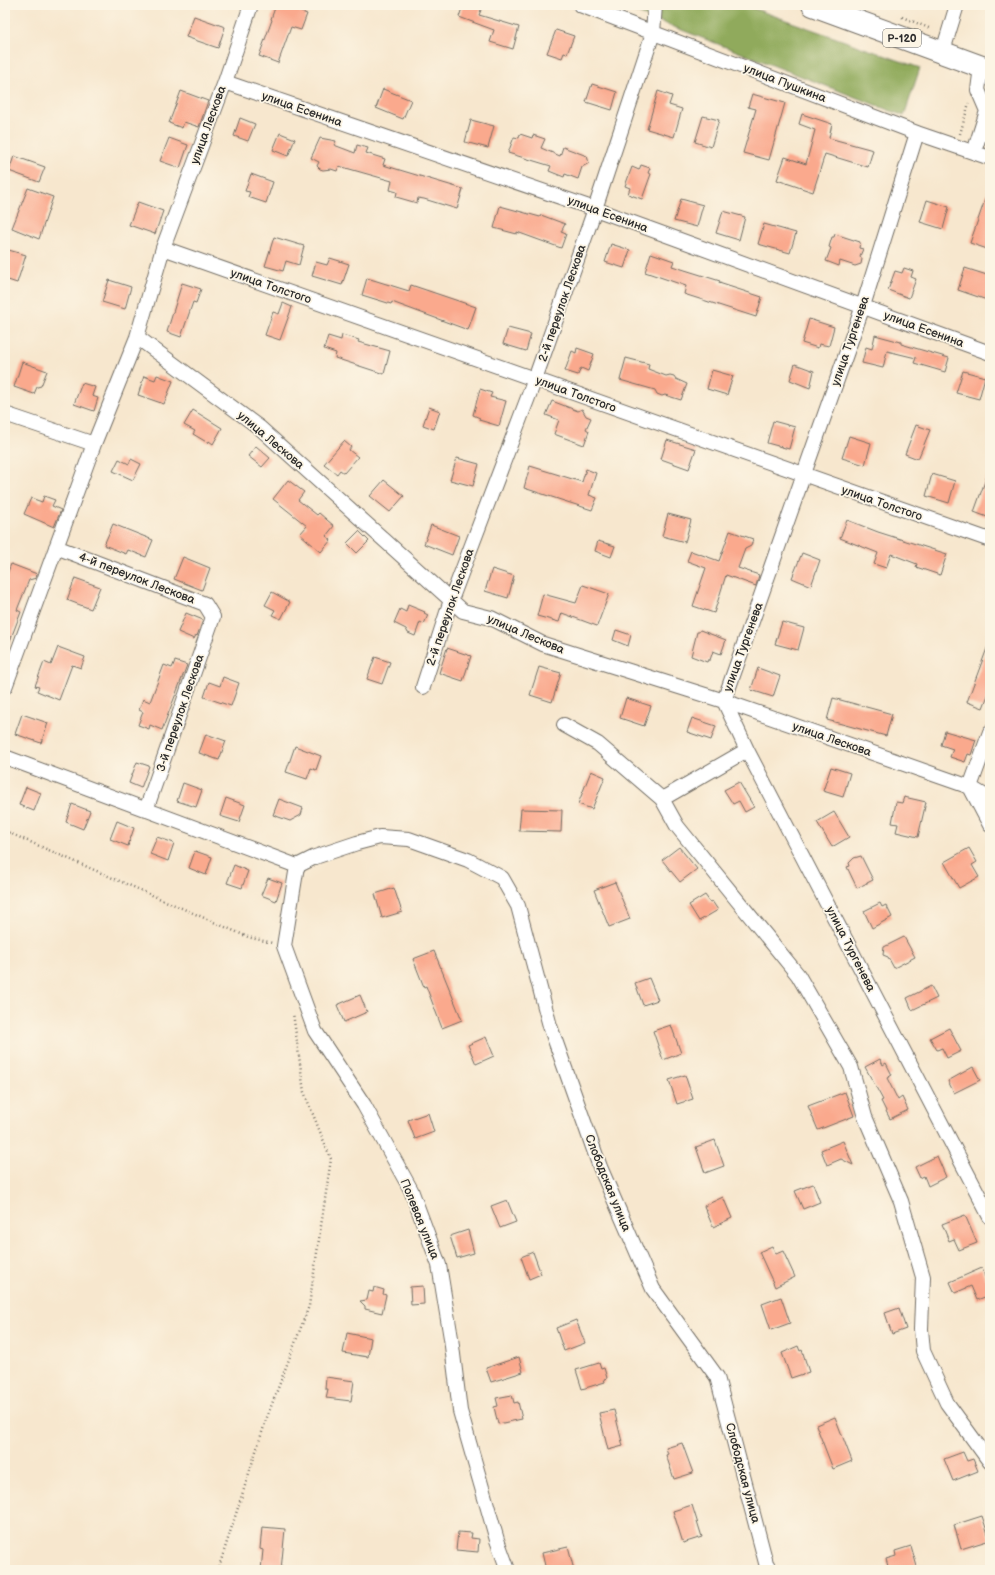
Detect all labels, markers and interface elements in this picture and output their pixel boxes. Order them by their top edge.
road number: Р-120 [883,29,921,47]
street label: улица Пушкина [741,61,828,106]
street label: улица Лескова [187,84,230,166]
street label: улица Есенина [260,89,344,130]
street label: улица Есенина [566,193,650,236]
street label: 2-й переулок Лескова [535,243,590,364]
street label: улица Толстого [228,266,313,307]
street label: улица Тургенева [828,294,873,388]
street label: улица Есенина [882,308,966,351]
street label: улица Толстого [534,373,618,416]
street label: улица Лескова [234,408,307,473]
street label: улица Толстого [839,483,924,524]
street label: 2-й переулок Лескова [423,547,478,668]
street label: 4-й переулок Лескова [77,549,197,608]
street label: улица Тургенева [720,600,767,694]
street label: улица Лескова [485,611,567,657]
street label: 3-й переулок Лескова [153,652,208,774]
street label: улица Лескова [790,719,873,760]
street label: улица Тургенева [823,904,879,994]
street label: Слободская улица [581,1132,634,1234]
street label: Полевая улица [397,1177,442,1261]
street label: Слободская улица [722,1421,763,1525]

